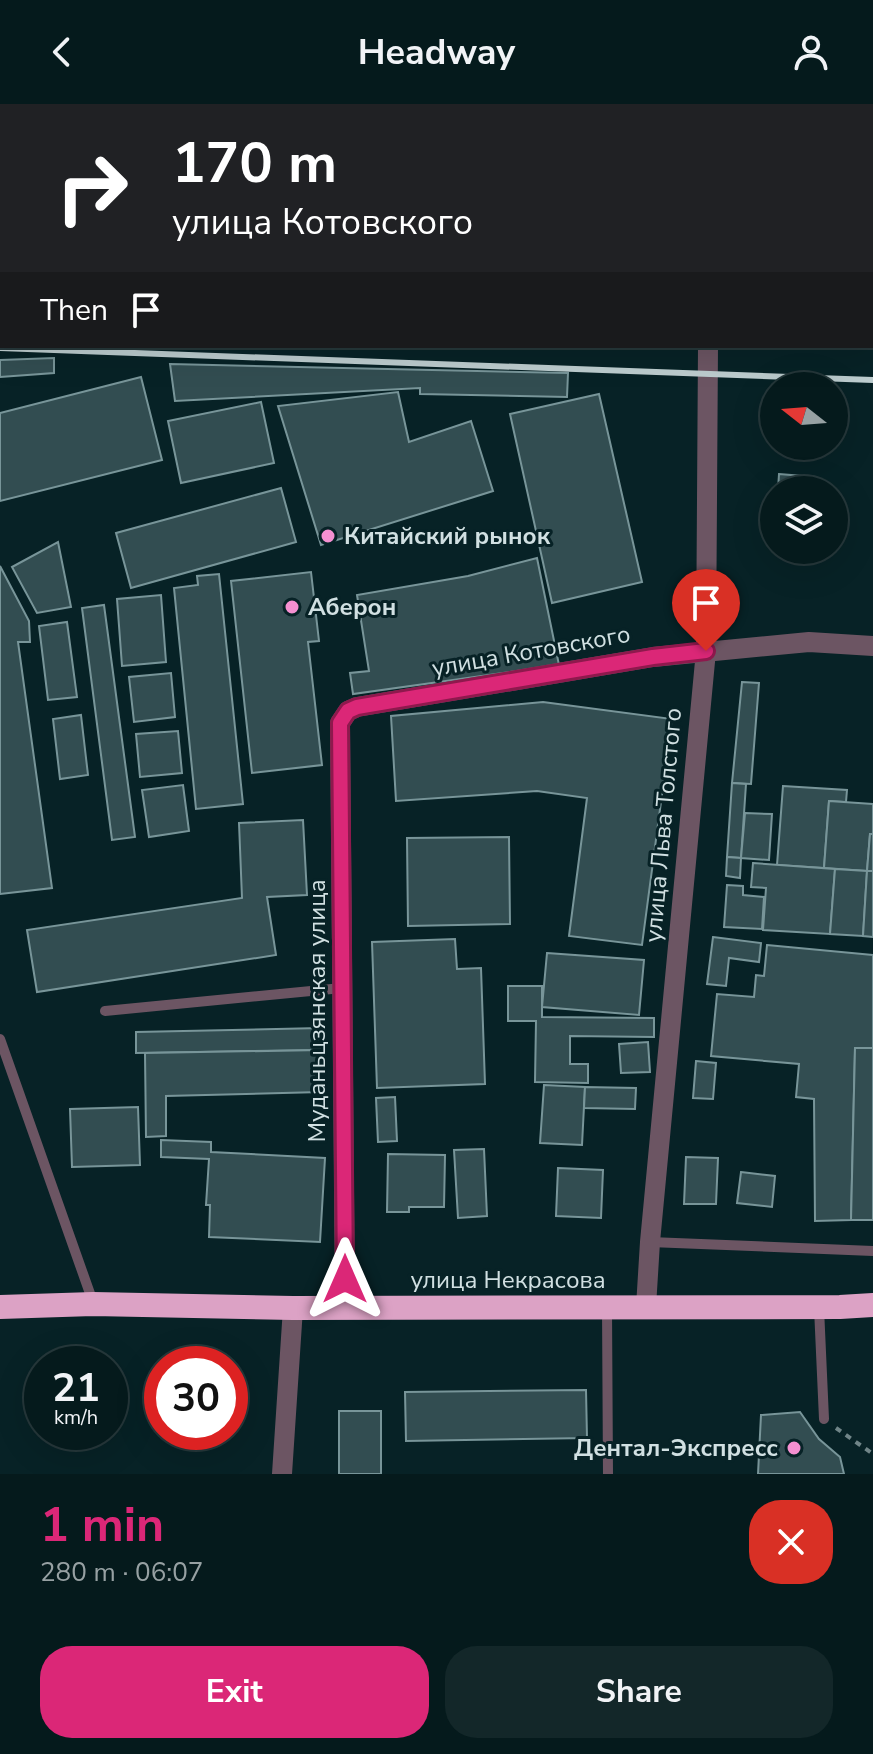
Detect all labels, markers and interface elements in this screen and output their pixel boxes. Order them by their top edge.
text: Headway [358,28,515,77]
icon: back [40,30,84,74]
icon: person [789,30,833,74]
text: 170 m [172,125,337,202]
icon: right [40,136,144,240]
text: улица Котовского [172,198,473,247]
icon: arrive [124,288,168,332]
text: Then [40,290,108,331]
north arrow [760,372,848,460]
map controls [760,372,848,564]
button: layers [760,476,848,564]
place label: Китайский рынок [344,520,551,552]
marker: Китайский рынок [319,527,337,545]
pin [672,569,740,651]
icon: arrive [684,581,728,625]
place label: Аберон [308,591,396,623]
marker: Аберон [283,598,301,616]
street label: улица Котовского [429,618,633,684]
street label: улица Льва Толстого [637,706,689,944]
street label: Муданьцзянская улица [301,879,333,1143]
position arrow [303,1237,387,1321]
street label: улица Некрасова [410,1264,606,1296]
speed limit sign: 30 [144,1346,248,1450]
text: 21 [52,1361,100,1415]
text: km/h [54,1404,98,1431]
place label: Дентал-Экспресс [574,1432,778,1464]
marker: Дентал-Экспресс [785,1439,803,1457]
text: 1 min [40,1492,164,1558]
button: close [749,1500,833,1584]
text: 280 m · 06:07 [40,1555,203,1590]
button: Exit [40,1646,429,1738]
button: Share [445,1646,833,1738]

